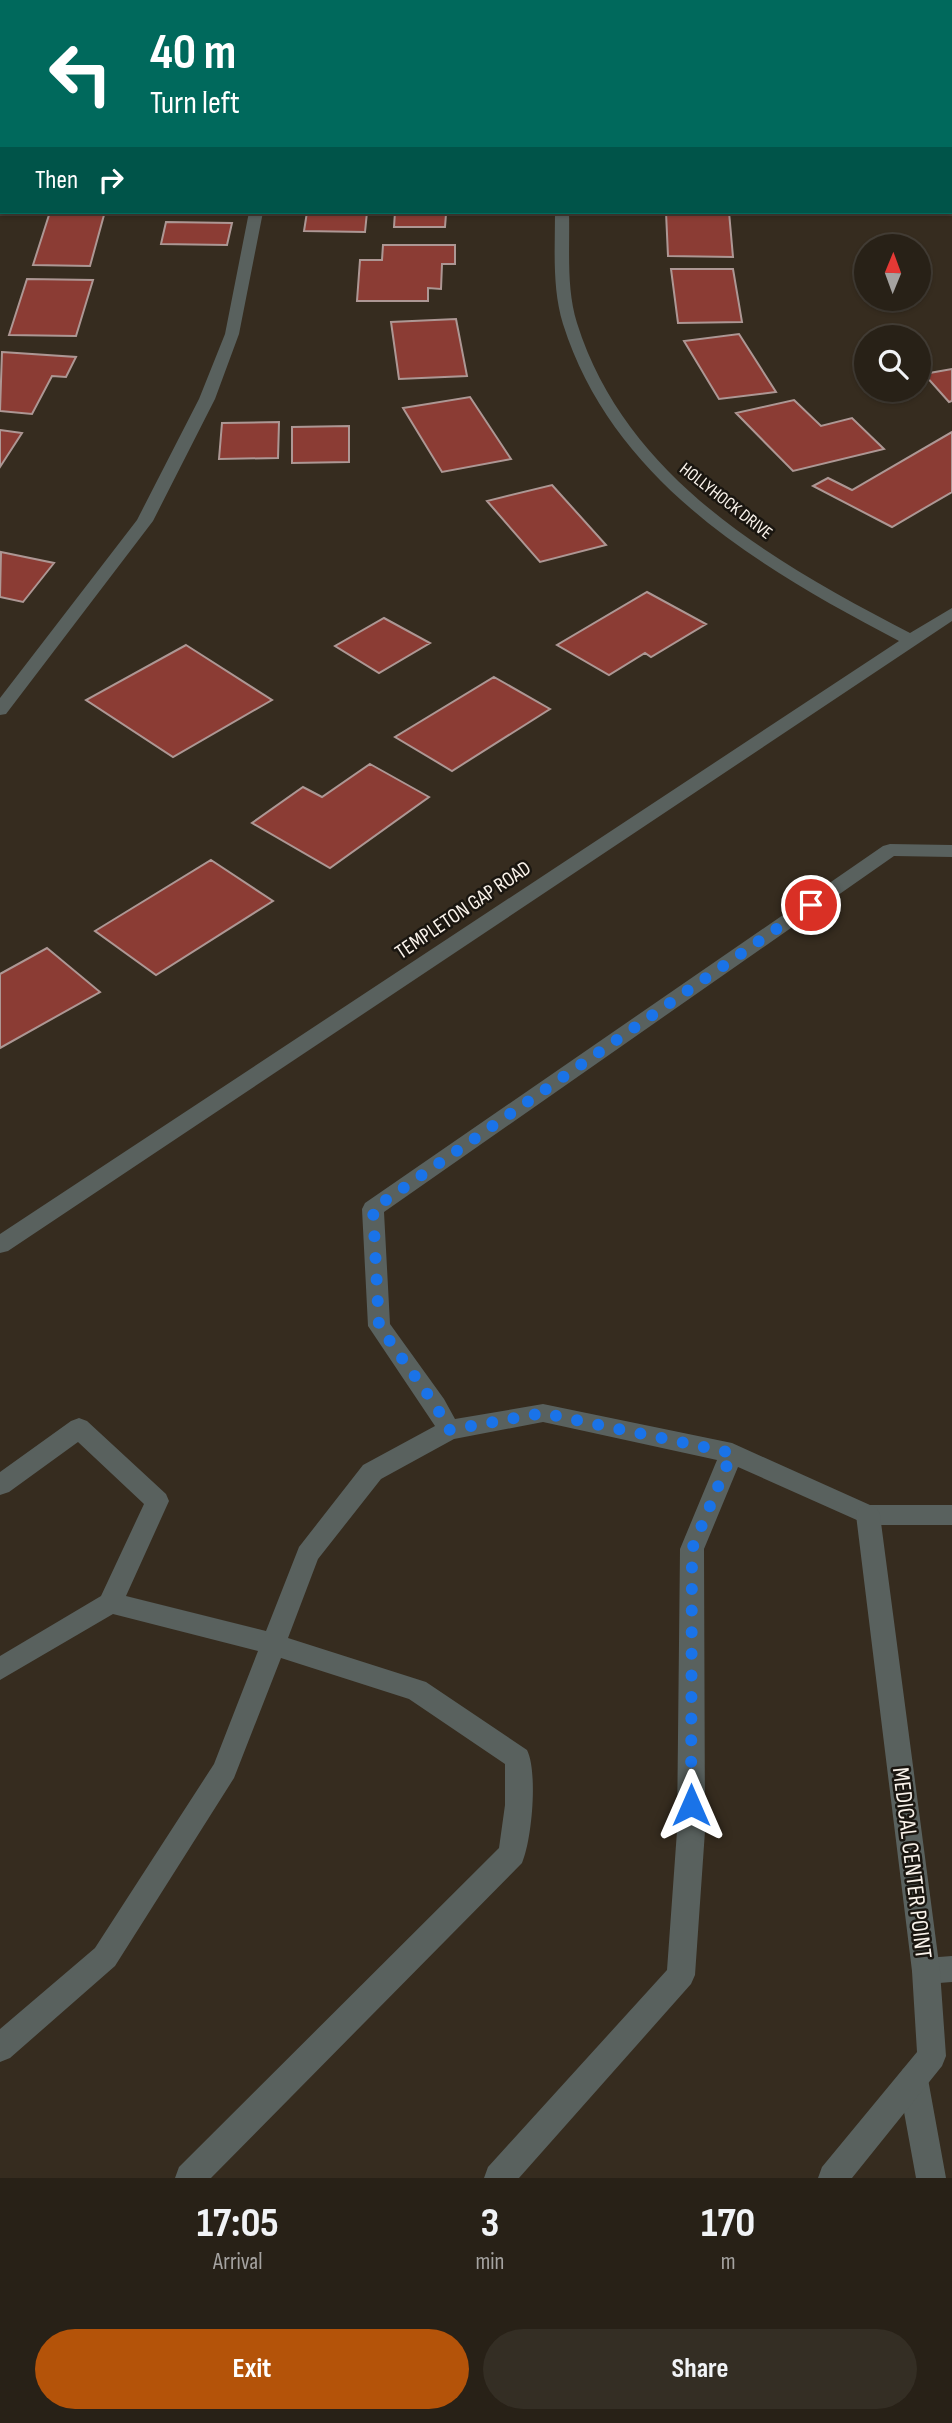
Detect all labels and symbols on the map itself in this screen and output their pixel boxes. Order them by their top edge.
north arrow [854,234,931,312]
street label: HOLLYHOCK DRIVE [675,458,777,544]
street label: TEMPLETON GAP ROAD [390,855,536,965]
pin [781,875,841,935]
street label: MEDICAL CENTER POINT [886,1766,938,1961]
position arrow [654,1768,728,1842]

